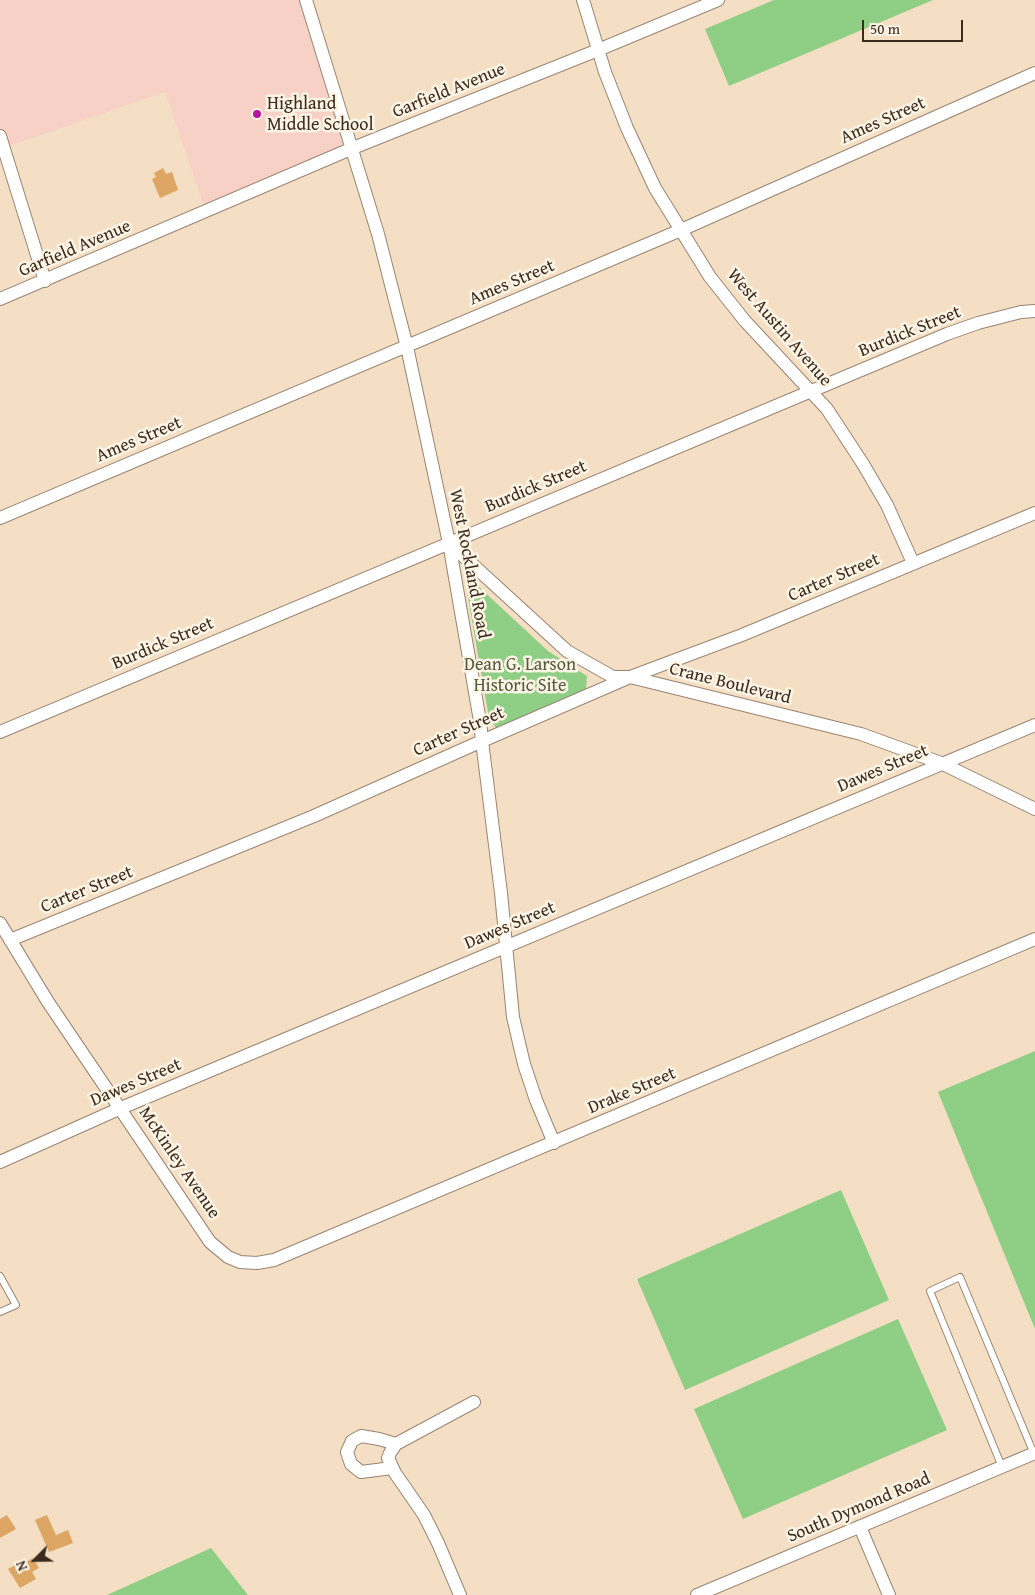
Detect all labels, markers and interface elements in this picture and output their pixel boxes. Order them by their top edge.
scale bar [865,10,966,42]
text: 50 m [870,18,900,39]
street label: Garfield Avenue [389,59,509,123]
place label: Highland Middle School [267,93,374,136]
street label: Ames Street [837,93,929,149]
marker: Highland Middle School [251,108,263,120]
street label: Garfield Avenue [16,216,134,282]
street label: Ames Street [466,255,558,311]
street label: West Austin Avenue [722,265,836,391]
street label: Burdick Street [856,302,964,362]
street label: Ames Street [93,412,185,468]
street label: Burdick Street [482,456,590,518]
street label: West Rockland Road [444,487,494,641]
street label: Carter Street [785,549,883,607]
street label: Burdick Street [109,613,217,675]
park label: Dean G. Larson Historic Site [464,654,576,696]
street label: Crane Boulevard [667,658,793,710]
street label: Carter Street [410,702,508,762]
street label: Dawes Street [834,740,932,798]
street label: Carter Street [38,862,136,918]
street label: Dawes Street [461,897,559,955]
street label: Dawes Street [87,1054,185,1112]
street label: Drake Street [585,1063,679,1119]
street label: McKinley Avenue [134,1103,224,1223]
street label: South Dymond Road [784,1468,934,1548]
north arrow [10,1535,60,1585]
text: N [10,1558,32,1574]

